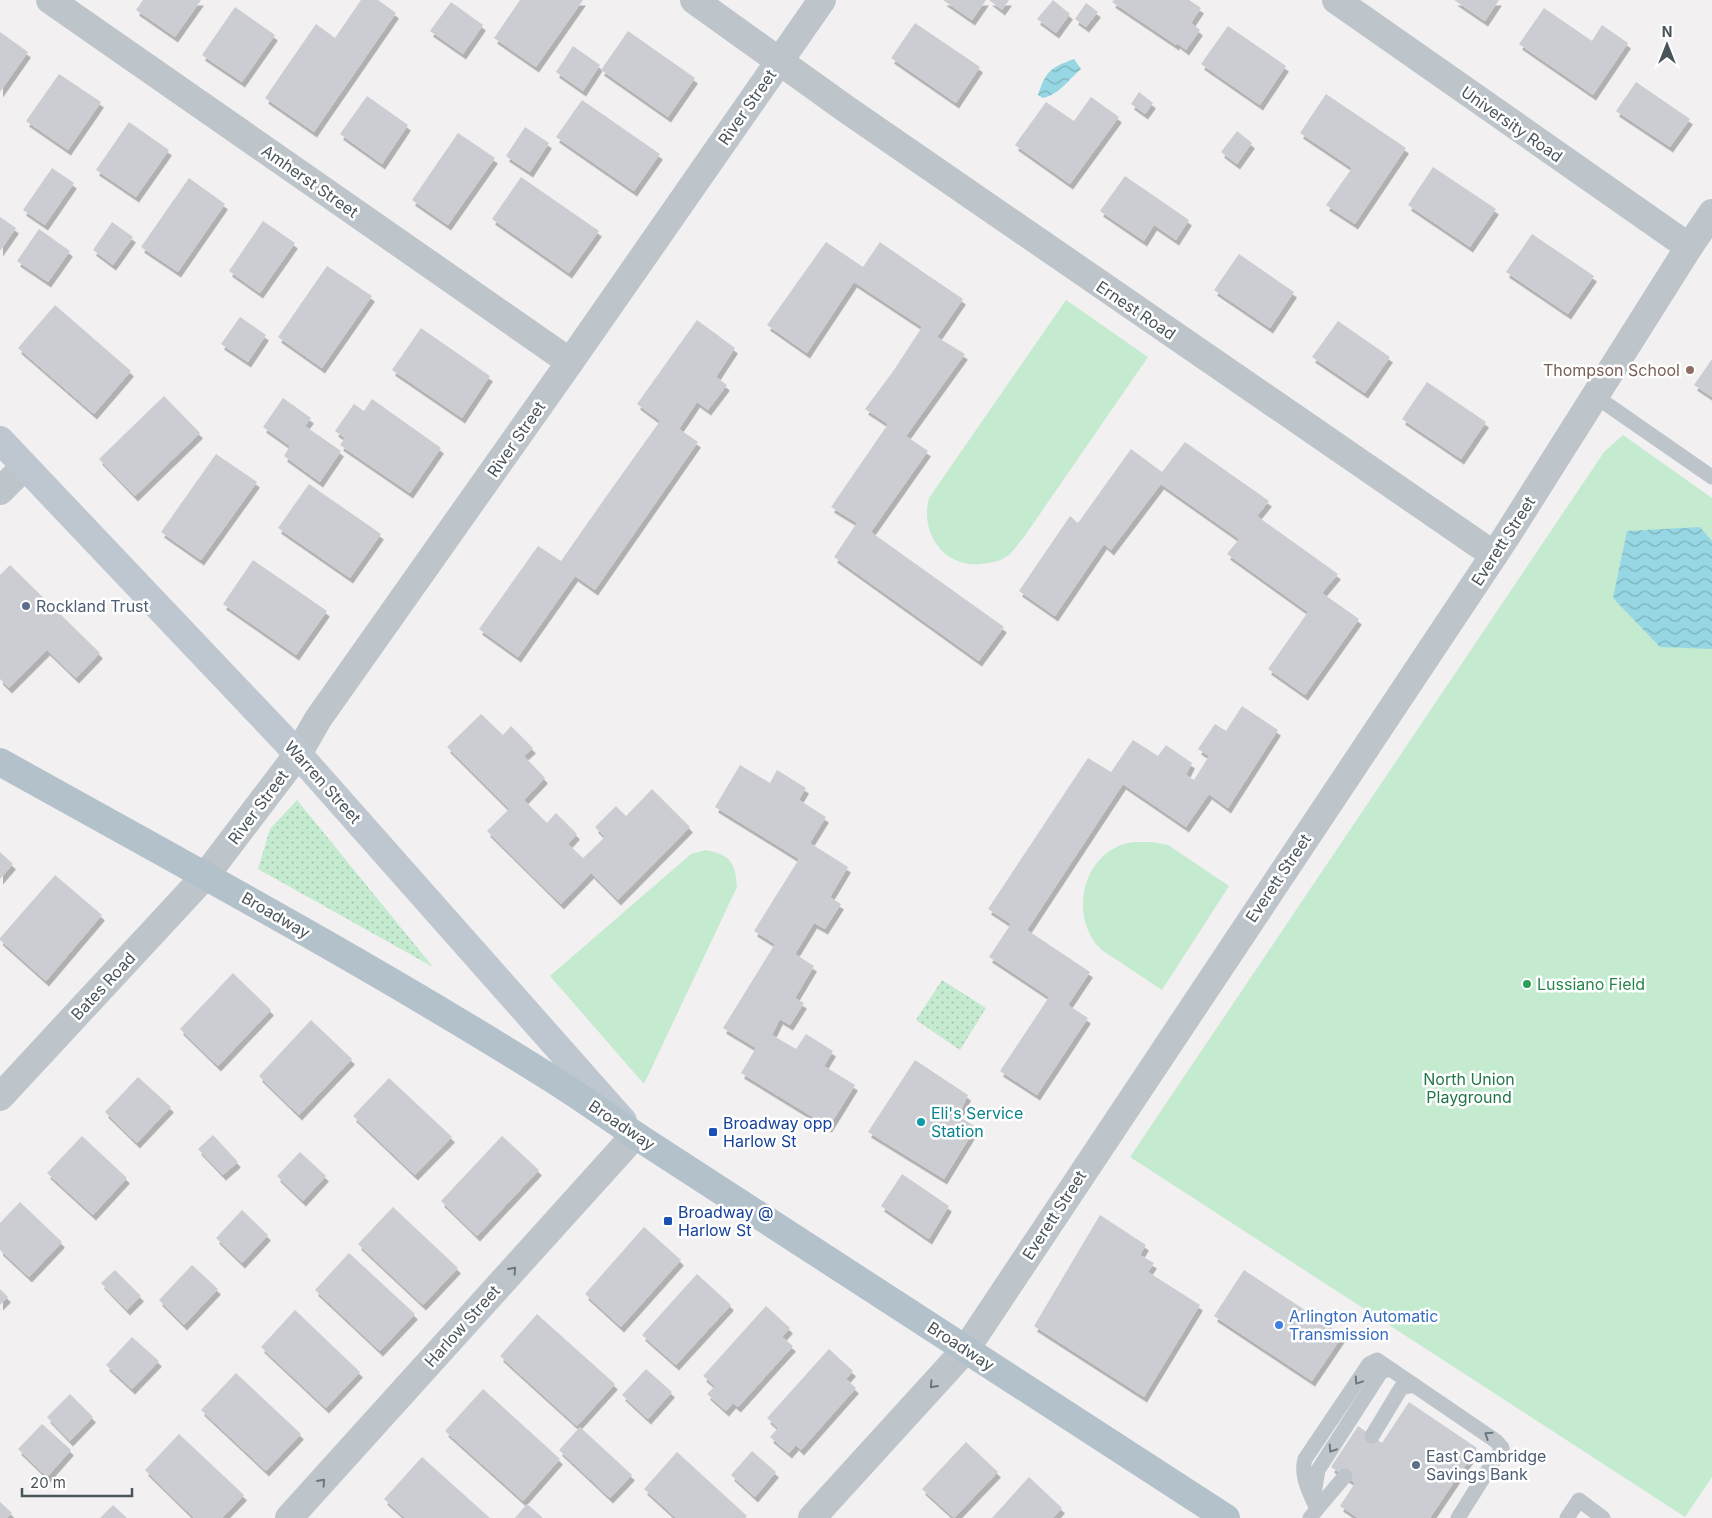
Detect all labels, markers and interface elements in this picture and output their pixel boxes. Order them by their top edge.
north arrow [1642,20,1692,70]
text: N [1662,23,1672,40]
street label: River Street [714,65,780,149]
street label: University Road [1457,82,1567,166]
street label: Amherst Street [258,140,362,222]
street label: Ernest Road [1092,276,1180,344]
place label: Thompson School [1543,360,1680,380]
marker: Thompson School [1684,364,1696,376]
street label: River Street [483,397,549,481]
street label: Everett Street [1467,493,1539,589]
place label: Rockland Trust [36,596,149,616]
marker: Rockland Trust [20,600,32,612]
street label: Warren Street [281,737,365,827]
street label: River Street [224,766,292,848]
street label: Everett Street [1241,830,1315,926]
street label: Broadway [238,887,314,943]
street label: Bates Road [67,948,139,1024]
place label: Lussiano Field [1537,974,1645,994]
marker: Lussiano Field [1521,978,1533,990]
park label: North Union Playground [1423,1069,1515,1107]
street label: Broadway [585,1096,659,1154]
place label: Eli's Service Station [931,1103,1023,1141]
place label: Broadway opp Harlow St [723,1113,832,1151]
marker: Eli's Service Station [915,1116,927,1128]
marker: Broadway opp Harlow St [707,1126,719,1138]
street label: Everett Street [1018,1167,1090,1263]
place label: Broadway @ Harlow St [678,1202,774,1240]
marker: Broadway @ Harlow St [662,1215,674,1227]
one-way arrow [507,1267,516,1276]
street label: Harlow Street [420,1281,504,1371]
place label: Arlington Automatic Transmission [1289,1306,1438,1344]
street label: Broadway [924,1317,998,1375]
marker: Arlington Automatic Transmission [1273,1319,1285,1331]
one-way arrow [1355,1375,1364,1384]
one-way arrow [930,1380,939,1389]
one-way arrow [1484,1432,1494,1441]
one-way arrow [1328,1444,1338,1453]
place label: East Cambridge Savings Bank [1426,1446,1546,1484]
marker: East Cambridge Savings Bank [1410,1459,1422,1471]
scale bar [22,1466,132,1498]
text: 20 m [30,1473,66,1492]
one-way arrow [316,1478,325,1487]

